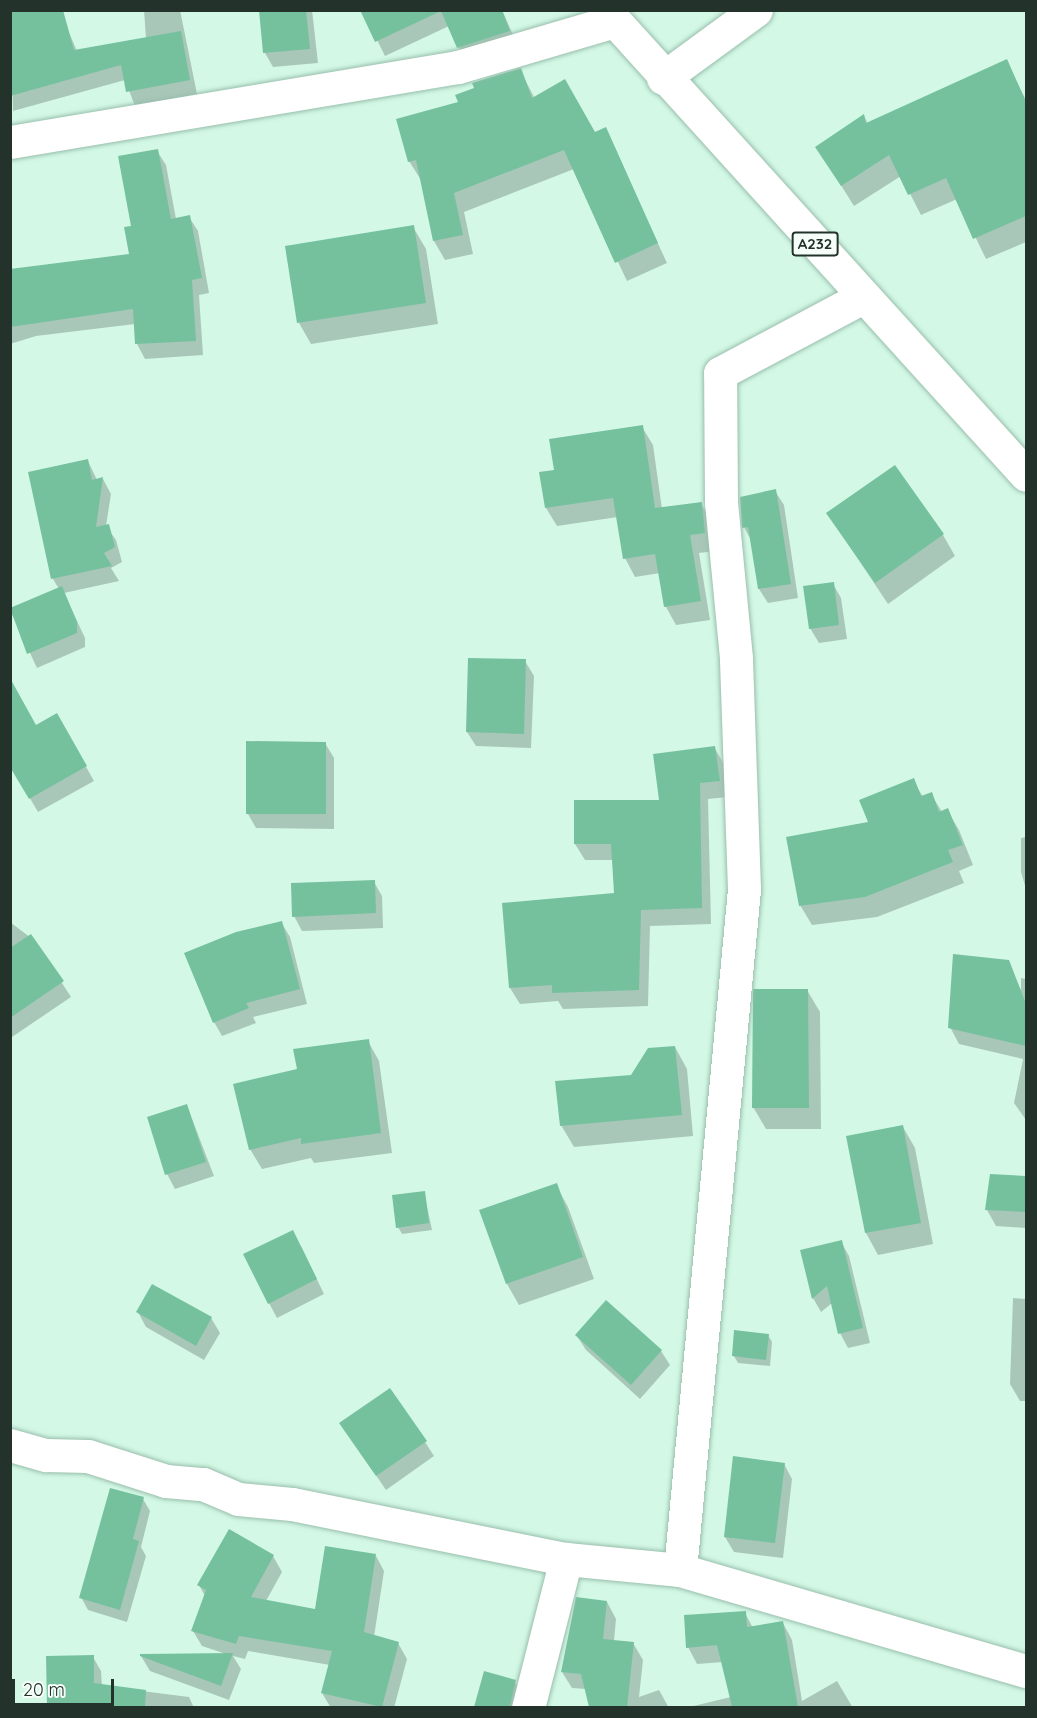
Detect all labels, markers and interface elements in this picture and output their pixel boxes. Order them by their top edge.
road number: A232 [791,232,839,256]
scale bar [15,1667,117,1705]
text: 20 m [23,1678,65,1701]

